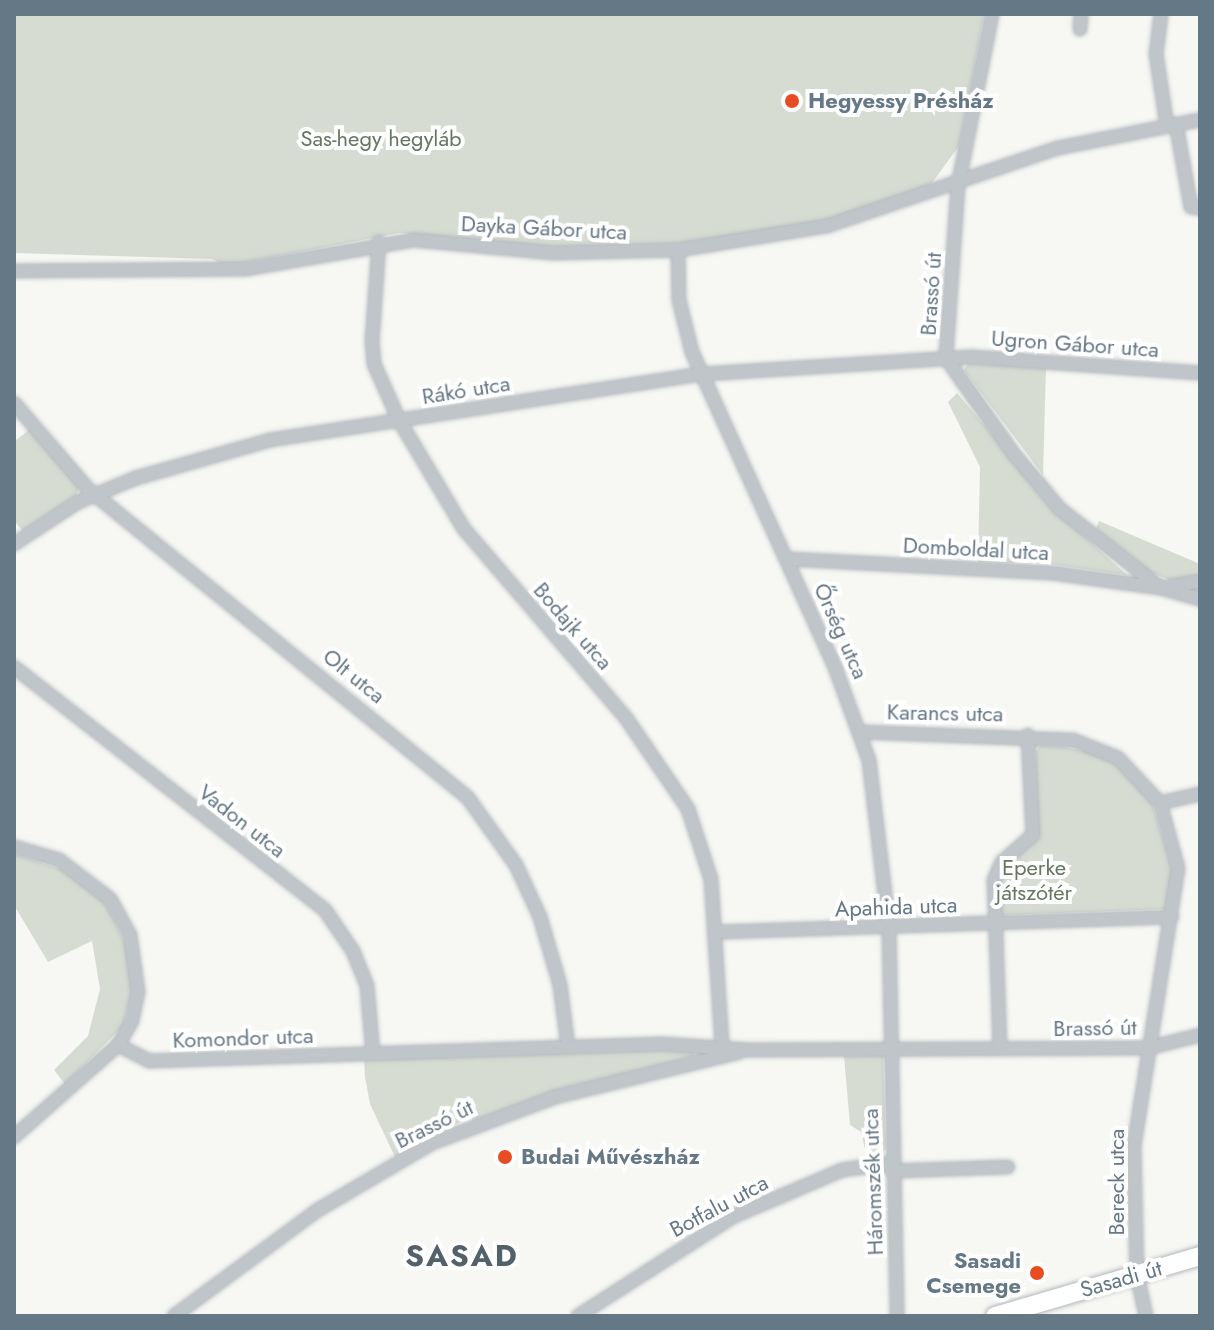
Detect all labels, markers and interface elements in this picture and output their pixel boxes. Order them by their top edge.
place label: Hegyessy Présház [808,88,994,114]
marker: Hegyessy Présház [783,92,801,110]
park label: Sas-hegy hegyláb [300,126,462,152]
street label: Dayka Gábor utca [460,210,628,246]
street label: Brassó út [915,251,947,337]
street label: Ugron Gábor utca [990,325,1160,363]
street label: Rákó utca [420,370,512,410]
street label: Domboldal utca [902,532,1050,566]
street label: Bodajk utca [528,577,618,675]
street label: Őrség utca [808,579,874,683]
street label: Olt utca [318,643,390,709]
street label: Karancs utca [886,699,1004,727]
street label: Vadon utca [193,779,291,863]
park label: Eperke játszótér [996,854,1072,906]
street label: Apahida utca [834,892,958,922]
street label: Brassó út [1053,1014,1137,1042]
street label: Komondor utca [172,1022,314,1054]
street label: Brassó út [391,1094,477,1154]
street label: Háromszék utca [857,1108,889,1256]
street label: Bereck utca [1104,1129,1130,1235]
place label: Budai Művészház [521,1144,700,1170]
marker: Budai Művészház [496,1148,514,1166]
street label: Botfalu utca [665,1169,773,1243]
district label: SASAD [405,1238,519,1274]
place label: Sasadi Csemege [926,1247,1021,1298]
street label: Sasadi út [1077,1255,1165,1303]
marker: Sasadi Csemege [1028,1264,1046,1282]

